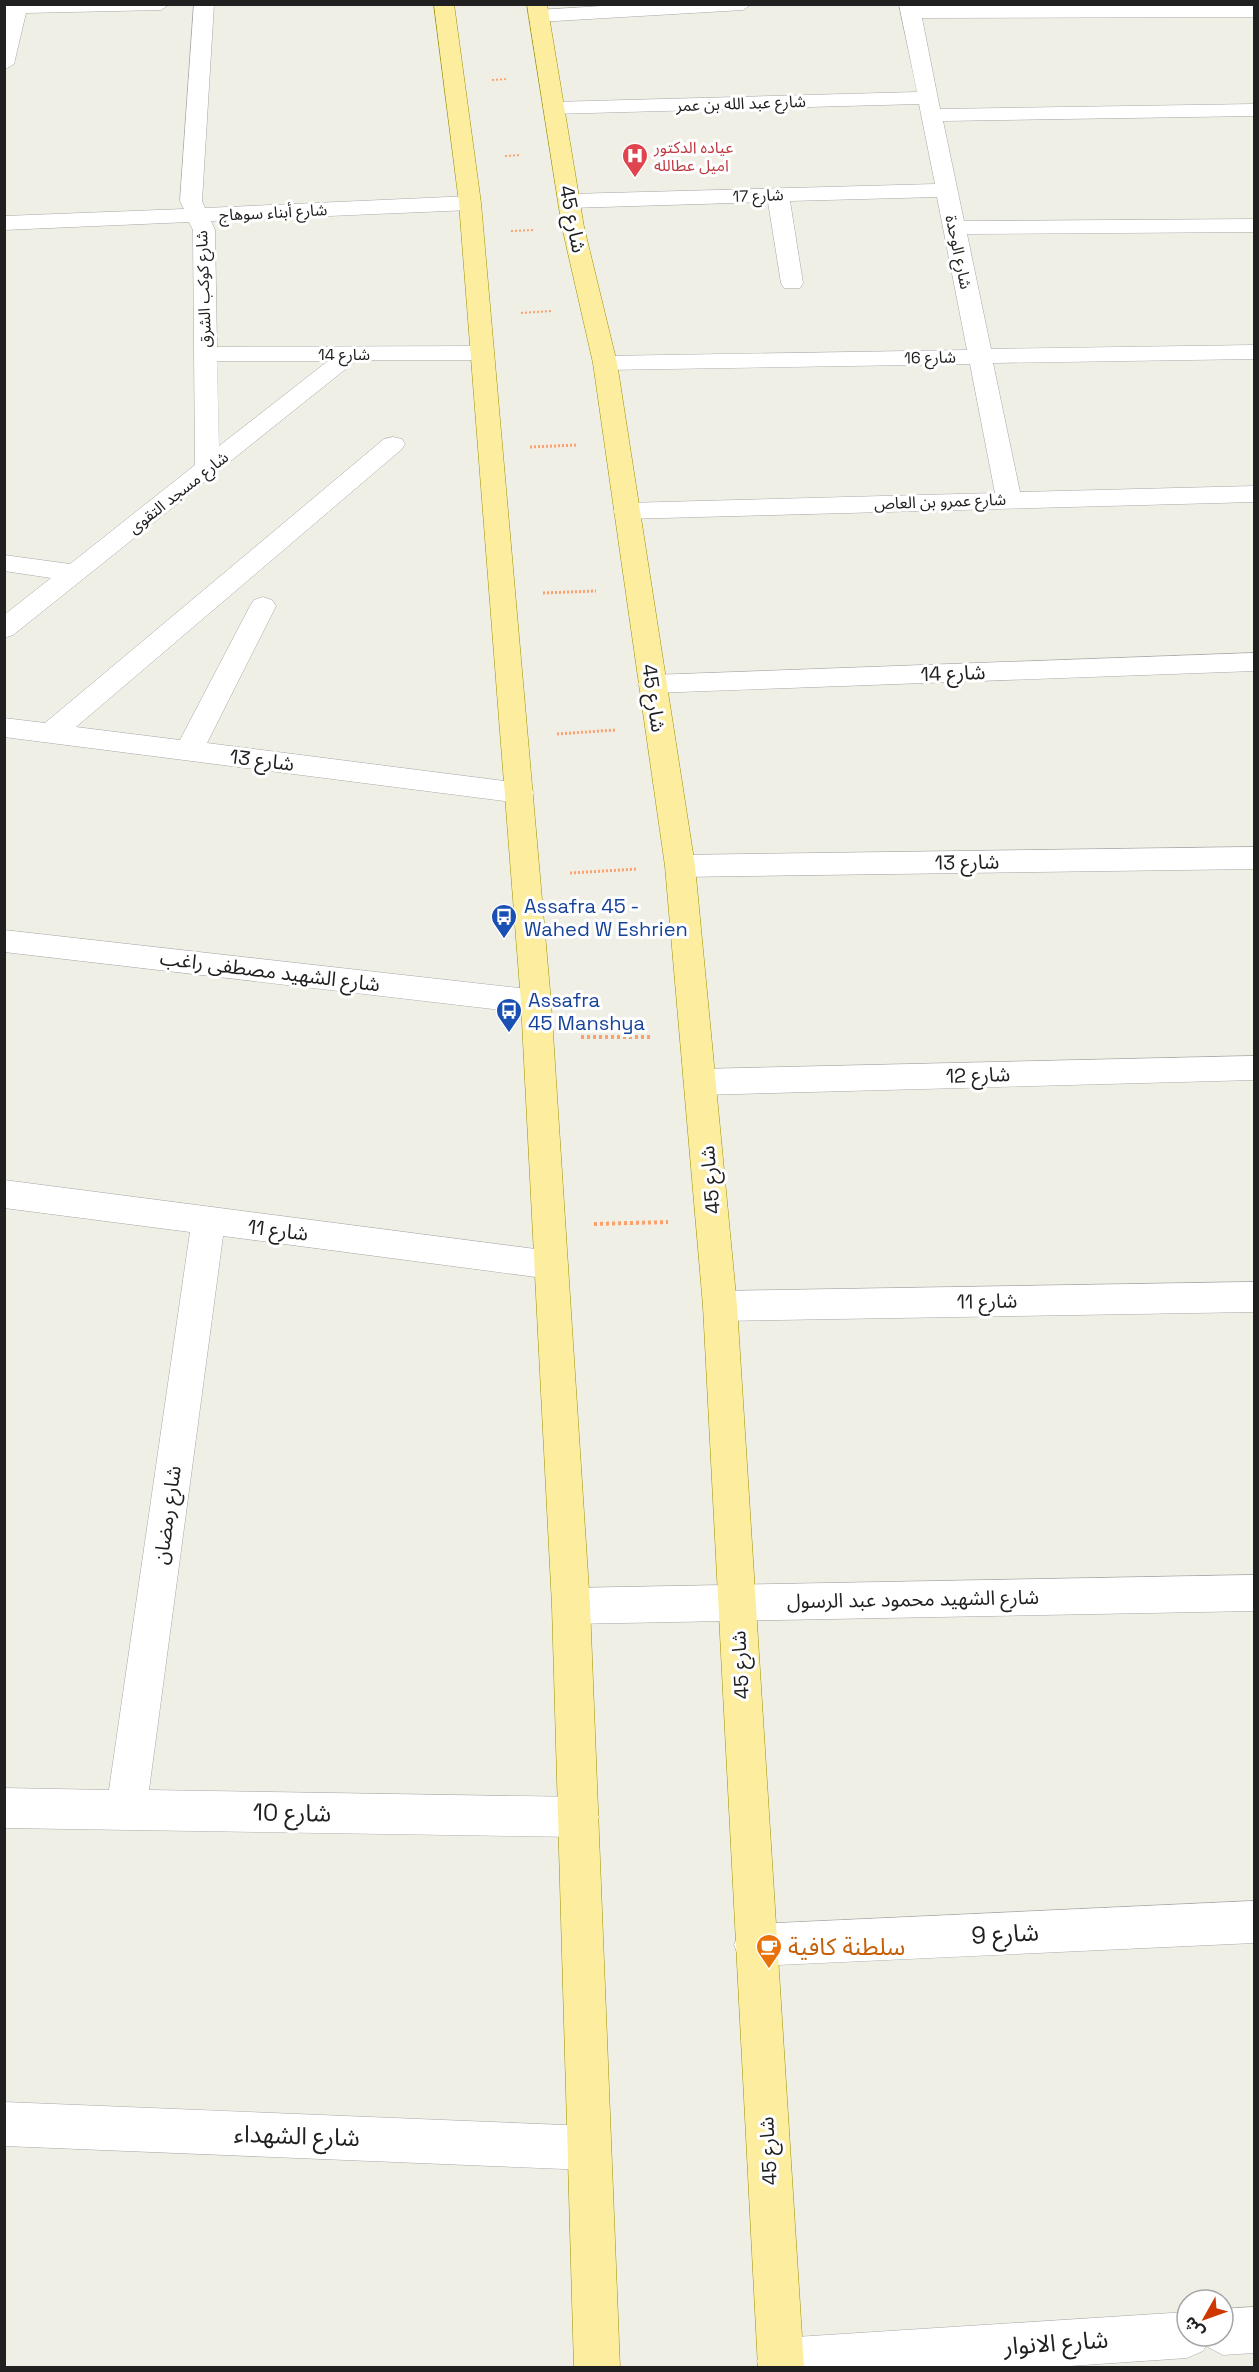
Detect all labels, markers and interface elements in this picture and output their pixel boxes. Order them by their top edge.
street label: شارع عبد الله بن عمر [675,91,806,118]
place label: عياده الدكتور اميل عطالله [653,137,733,176]
hospital icon: عياده الدكتور اميل عطالله [620,141,650,179]
street label: شارع 45 [552,183,592,256]
street label: شارع 17 [732,184,784,209]
street label: شارع أبناء سوهاج [218,199,328,228]
street label: شارع الوحدة [938,213,977,291]
street label: شارع كوكب الشرق [191,230,218,348]
street label: شارع 14 [318,344,370,367]
street label: شارع 16 [904,347,956,370]
street label: شارع مسجد التقوى [124,447,234,540]
street label: شارع عمرو بن العاص [874,489,1006,516]
street label: شارع 14 [920,659,986,689]
street label: شارع 45 [634,662,672,734]
street label: شارع 13 [228,743,296,779]
street label: شارع 13 [934,848,1000,878]
place label: Assafra 45 - Wahed W Eshrien [524,893,688,942]
bus stop icon: Assafra 45 - Wahed W Eshrien [489,902,519,940]
street label: شارع الشهيد مصطفى راغب [158,945,381,999]
place label: Assafra 45 Manshya [528,987,645,1036]
bus stop icon: Assafra 45 Manshya [494,996,524,1034]
street label: شارع 12 [945,1061,1011,1091]
street label: شارع 45 [694,1145,728,1215]
street label: شارع 11 [246,1213,310,1249]
street label: شارع 11 [956,1287,1018,1317]
street label: شارع رمضان [147,1464,189,1566]
street label: شارع الشهيد محمود عبد الرسول [787,1584,1039,1616]
street label: شارع 45 [725,1630,757,1700]
street label: شارع 10 [253,1796,331,1831]
street label: شارع 9 [970,1916,1040,1953]
place label: سلطنة كافية [788,1931,905,1962]
cafe icon: سلطنة كافية [754,1932,784,1970]
street label: شارع 45 [753,2116,785,2186]
street label: شارع الشهداء [234,2118,360,2155]
north arrow [1175,2288,1235,2348]
text: ش [1179,2312,1209,2342]
street label: شارع الانوار [1002,2323,1110,2364]

